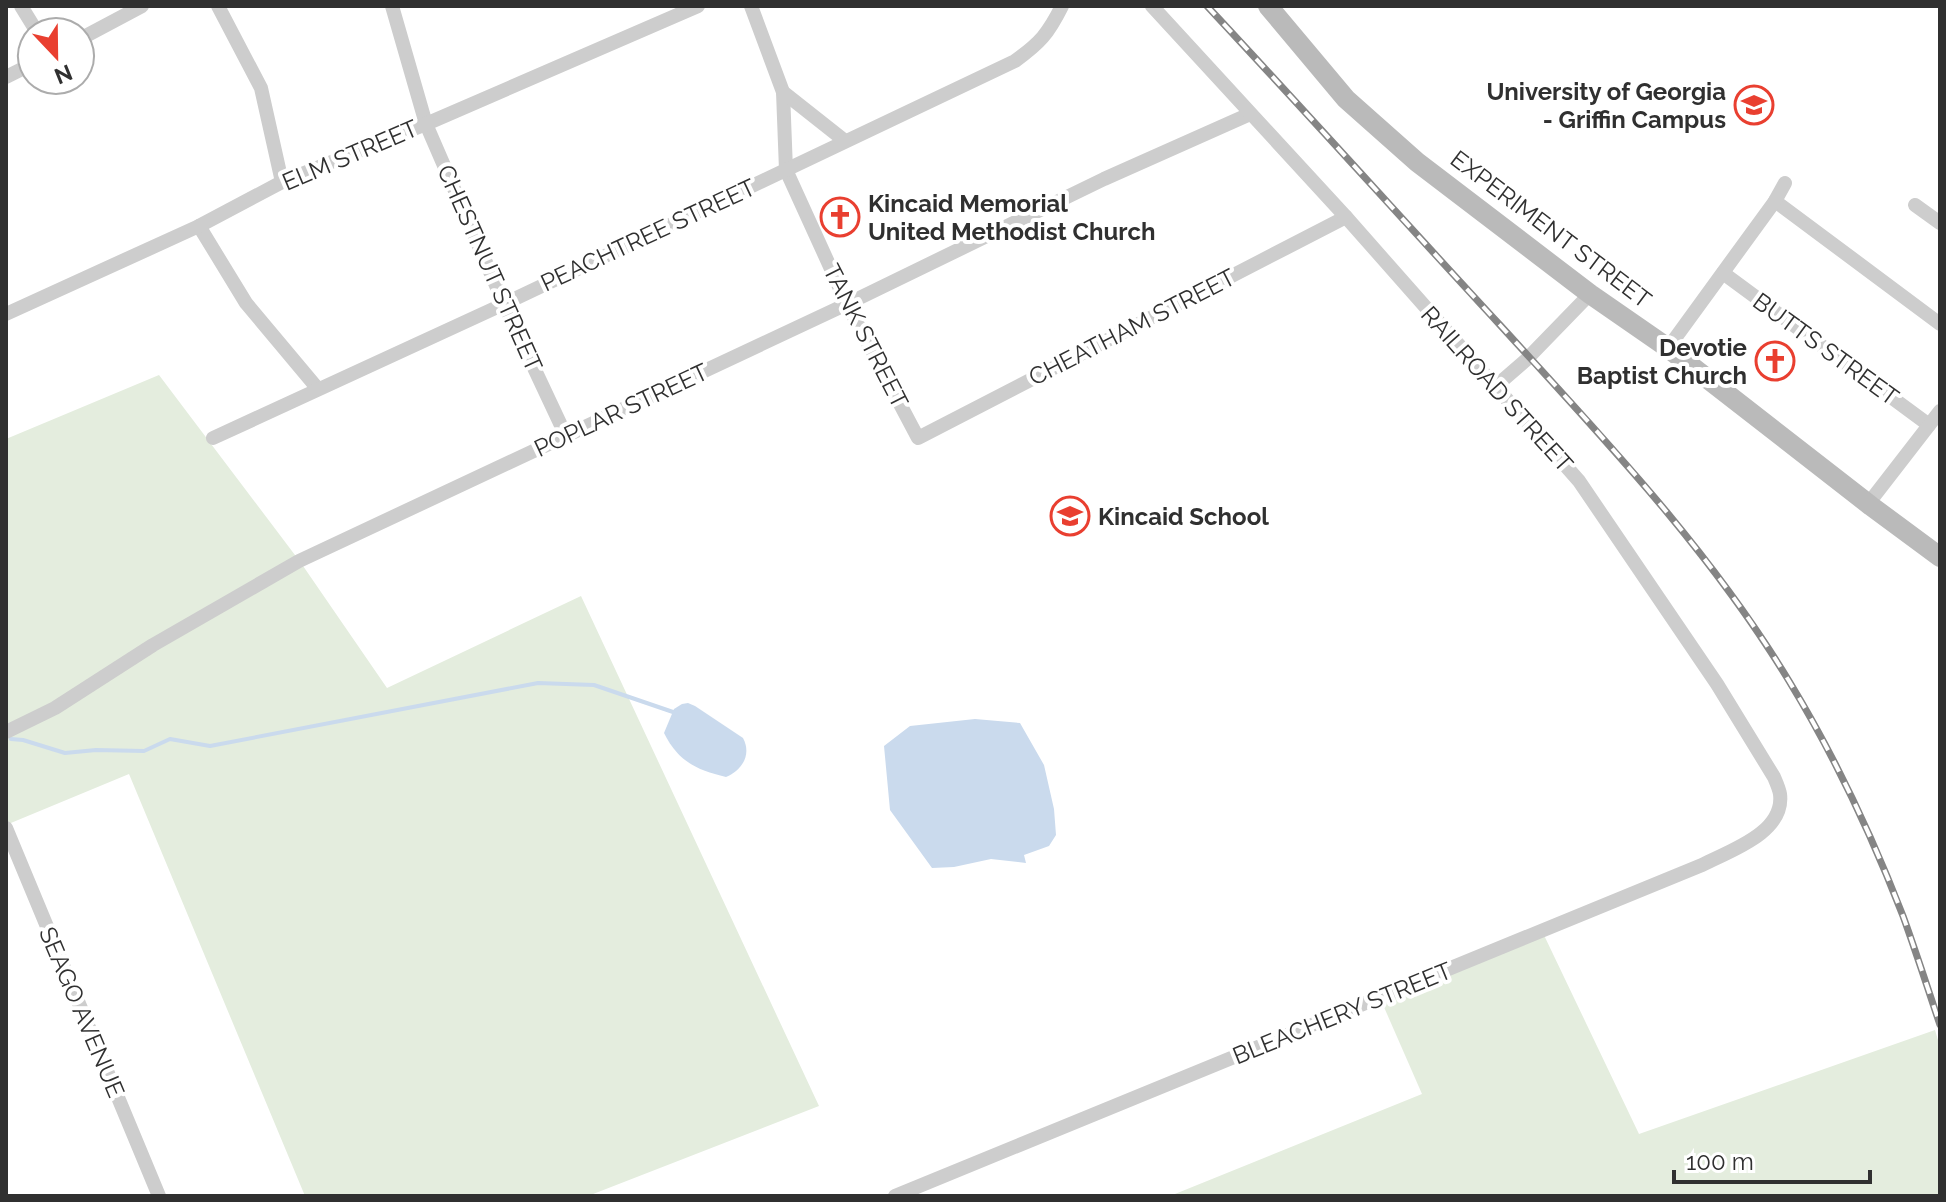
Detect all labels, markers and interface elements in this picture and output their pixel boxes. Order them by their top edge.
north arrow [16,16,96,96]
text: N [51,59,76,90]
place label: University of Georgia - Griffin Campus [1487,77,1726,134]
school or university icon: University of Georgia - Griffin Campus [1733,84,1775,126]
street label: ELM STREET [278,113,422,197]
street label: EXPERIMENT STREET [1445,144,1657,314]
street label: CHESTNUT STREET [431,160,549,376]
street label: PEACHTREE STREET [536,172,760,298]
place label: Kincaid Memorial United Methodist Church [868,189,1155,246]
church icon: Kincaid Memorial United Methodist Church [819,196,861,238]
street label: TANK STREET [817,259,915,413]
street label: CHEATHAM STREET [1024,262,1240,392]
street label: BUTTS STREET [1748,286,1905,412]
street label: RAILROAD STREET [1415,300,1579,478]
place label: Devotie Baptist Church [1577,333,1747,390]
church icon: Devotie Baptist Church [1754,340,1796,382]
street label: POPLAR STREET [529,357,713,463]
school or university icon: Kincaid School [1049,495,1091,537]
place label: Kincaid School [1098,502,1269,531]
street label: SEAGO AVENUE [33,922,131,1102]
street label: BLEACHERY STREET [1228,956,1456,1070]
scale bar [1674,1134,1870,1184]
text: 100 m [1686,1147,1754,1176]

